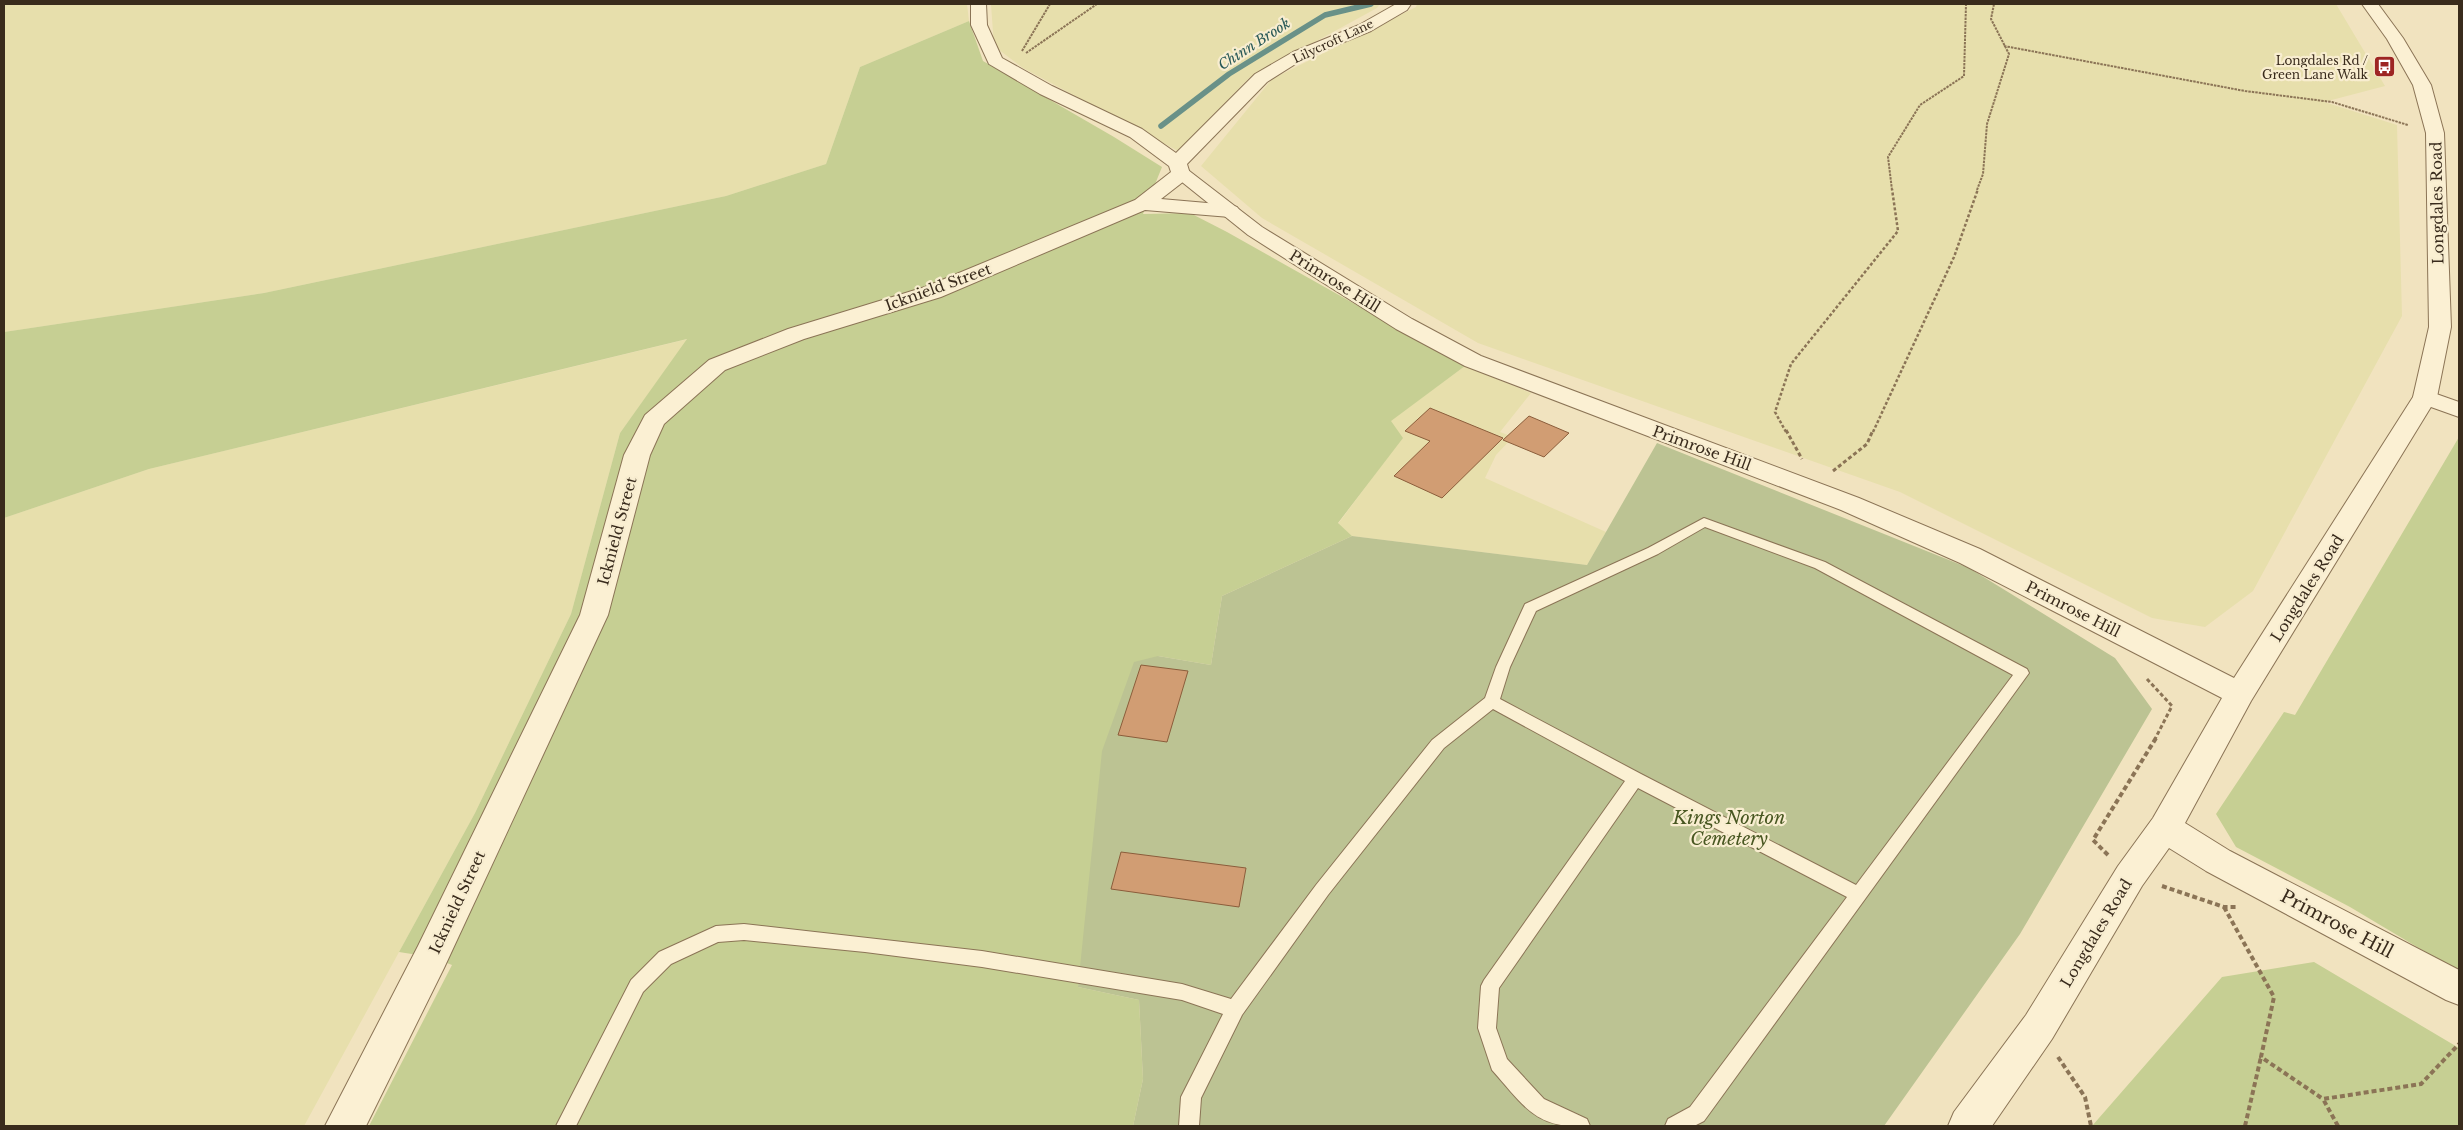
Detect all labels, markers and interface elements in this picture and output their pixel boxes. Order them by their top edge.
water label: Chinn Brook [1215,14,1293,74]
street label: Lilycroft Lane [1290,16,1376,66]
place label: Longdales Rd / Green Lane Walk [2262,53,2369,82]
bus stop icon: Longdales Rd / Green Lane Walk [2372,55,2396,79]
street label: Longdales Road [2426,141,2448,265]
street label: Primrose Hill [1286,245,1384,317]
street label: Icknield Street [882,259,994,315]
street label: Primrose Hill [1650,421,1754,475]
street label: Icknield Street [593,474,641,587]
street label: Longdales Road [2266,531,2348,645]
street label: Primrose Hill [2022,577,2124,641]
park label: Kings Norton Cemetery [1672,807,1785,850]
street label: Icknield Street [425,847,489,957]
street label: Longdales Road [2056,875,2136,991]
street label: Primrose Hill [2277,885,2397,963]

